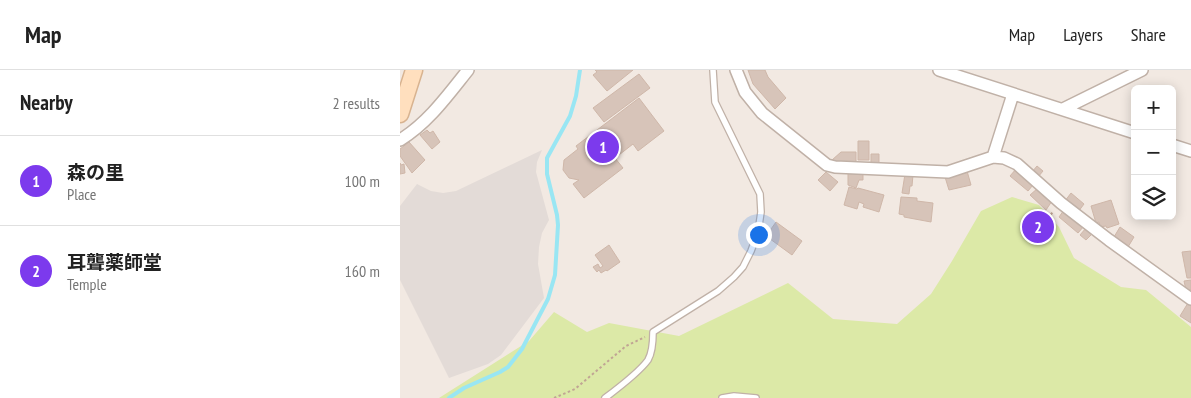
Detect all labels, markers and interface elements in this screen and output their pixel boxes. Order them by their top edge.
text: Map [25,19,62,50]
text: Map [1009,23,1035,46]
text: Layers [1063,23,1103,46]
text: Share [1131,23,1166,46]
map controls [1131,85,1176,220]
button: + [1131,85,1176,130]
text: Nearby [20,89,73,116]
text: 2 results [333,93,380,113]
pin: 1 [587,128,619,166]
button: − [1131,130,1176,175]
text: 森の里 [67,160,124,184]
text: 1 [32,171,40,191]
text: 100 m [345,171,380,191]
button: layers [1131,175,1176,220]
text: Place [67,184,96,204]
pin: 2 [1022,208,1054,246]
your location [746,222,772,248]
text: 耳聾薬師堂 [67,250,162,274]
text: 2 [32,261,40,281]
text: 160 m [345,261,380,281]
text: Temple [67,274,107,294]

